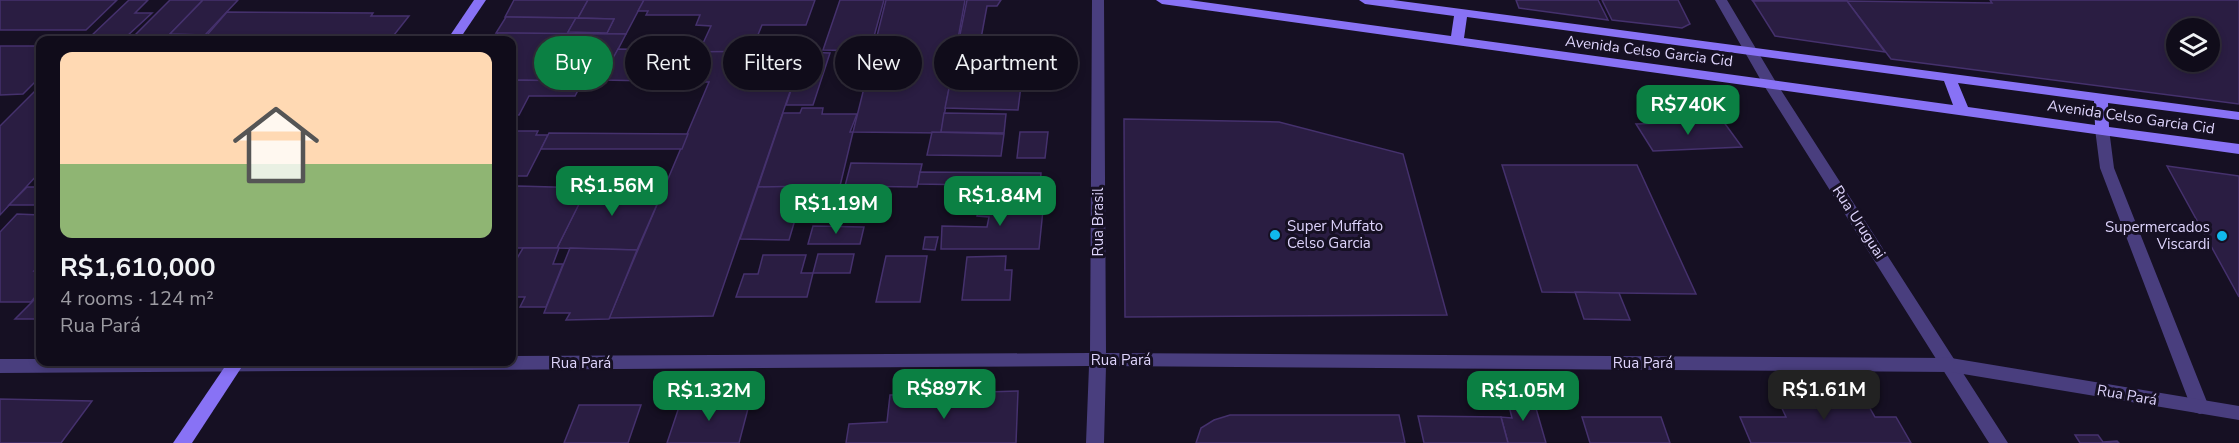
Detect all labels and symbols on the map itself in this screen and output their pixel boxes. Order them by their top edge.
street label: Avenida Celso Garcia Cid [1564,31,1734,71]
pin: R$740K [1639,85,1737,136]
street label: Avenida Celso Garcia Cid [2046,95,2216,139]
pin: R$1.56M [557,166,667,217]
pin: R$1.84M [945,176,1055,227]
street label: Rua Uruguai [1828,181,1890,263]
pin: R$1.19M [781,184,891,235]
street label: Rua Brasil [1088,187,1108,256]
place label: Super Muffato Celso Garcia [1287,216,1383,253]
place label: Supermercados Viscardi [2105,217,2210,254]
marker: Super Muffato Celso Garcia [1268,228,1282,242]
marker: Supermercados Viscardi [2215,229,2229,243]
street label: Rua Pará [1091,350,1151,370]
street label: Rua Pará [551,353,611,373]
street label: Rua Pará [1613,353,1673,373]
pin: R$897K [895,369,993,420]
pin: R$1.61M [1769,370,1879,421]
pin: R$1.32M [654,371,764,422]
pin: R$1.05M [1468,371,1578,422]
street label: Rua Pará [2095,380,2159,410]

